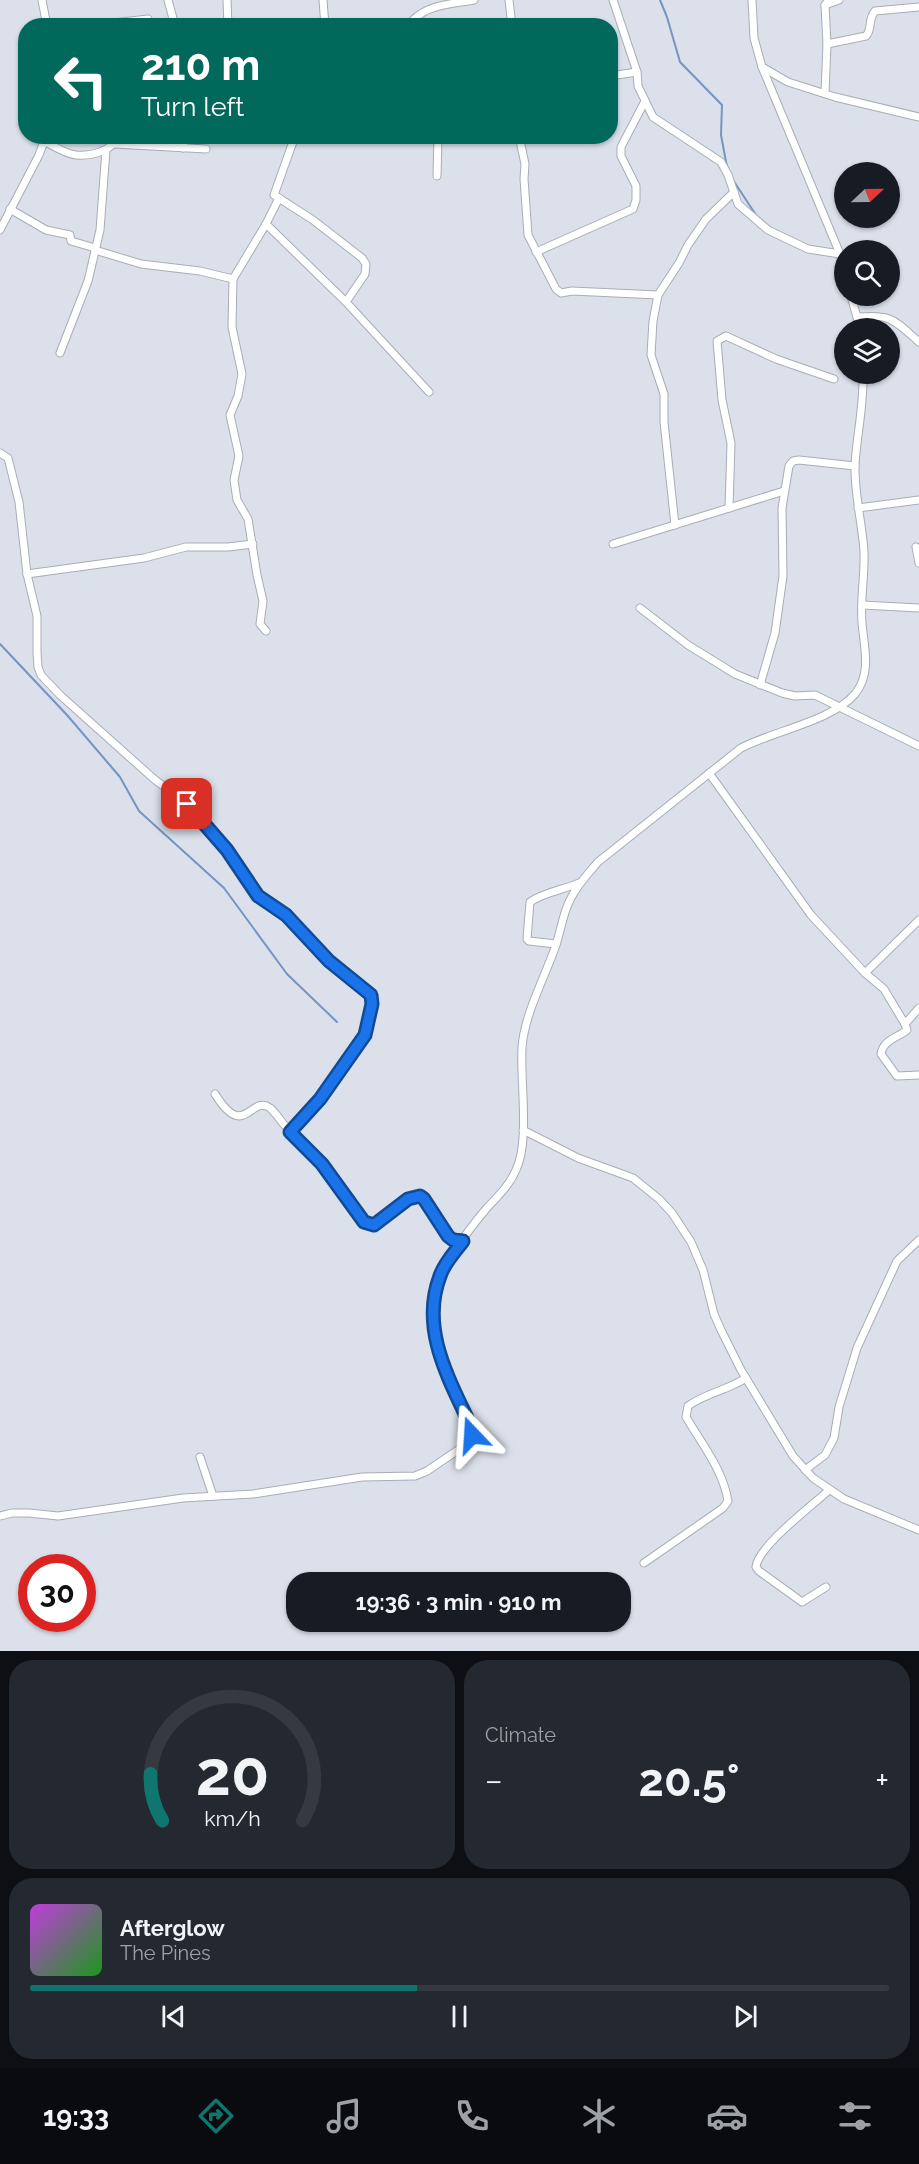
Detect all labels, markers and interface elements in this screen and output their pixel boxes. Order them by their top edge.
text: 210 m [141,41,260,90]
icon: left [42,42,120,120]
text: Turn left [141,91,244,122]
north arrow [834,162,900,228]
map controls [834,162,900,384]
button: search [834,240,900,306]
button: layers [834,318,900,384]
pin [161,778,212,829]
icon: arrive [170,787,203,820]
position arrow [440,1403,504,1467]
speed limit sign: 30 [18,1554,96,1632]
text: 19:36 · 3 min · 910 m [356,1589,561,1615]
text: Climate [485,1723,556,1747]
text: 20 [195,1736,269,1810]
text: 20.5° [639,1754,739,1807]
text: − [485,1761,503,1800]
text: + [875,1761,889,1800]
text: km/h [204,1807,260,1832]
text: Afterglow [120,1915,225,1941]
text: The Pines [120,1941,211,1965]
icon: previous [157,2000,190,2033]
icon: pause [443,2000,476,2033]
icon: next [729,2000,762,2033]
icon: directions [195,2095,237,2137]
icon: music [323,2095,365,2137]
icon: phone [451,2095,493,2137]
icon: climate [578,2095,620,2137]
icon: car [706,2095,748,2137]
icon: filters [834,2095,876,2137]
text: 19:33 [43,2101,109,2132]

